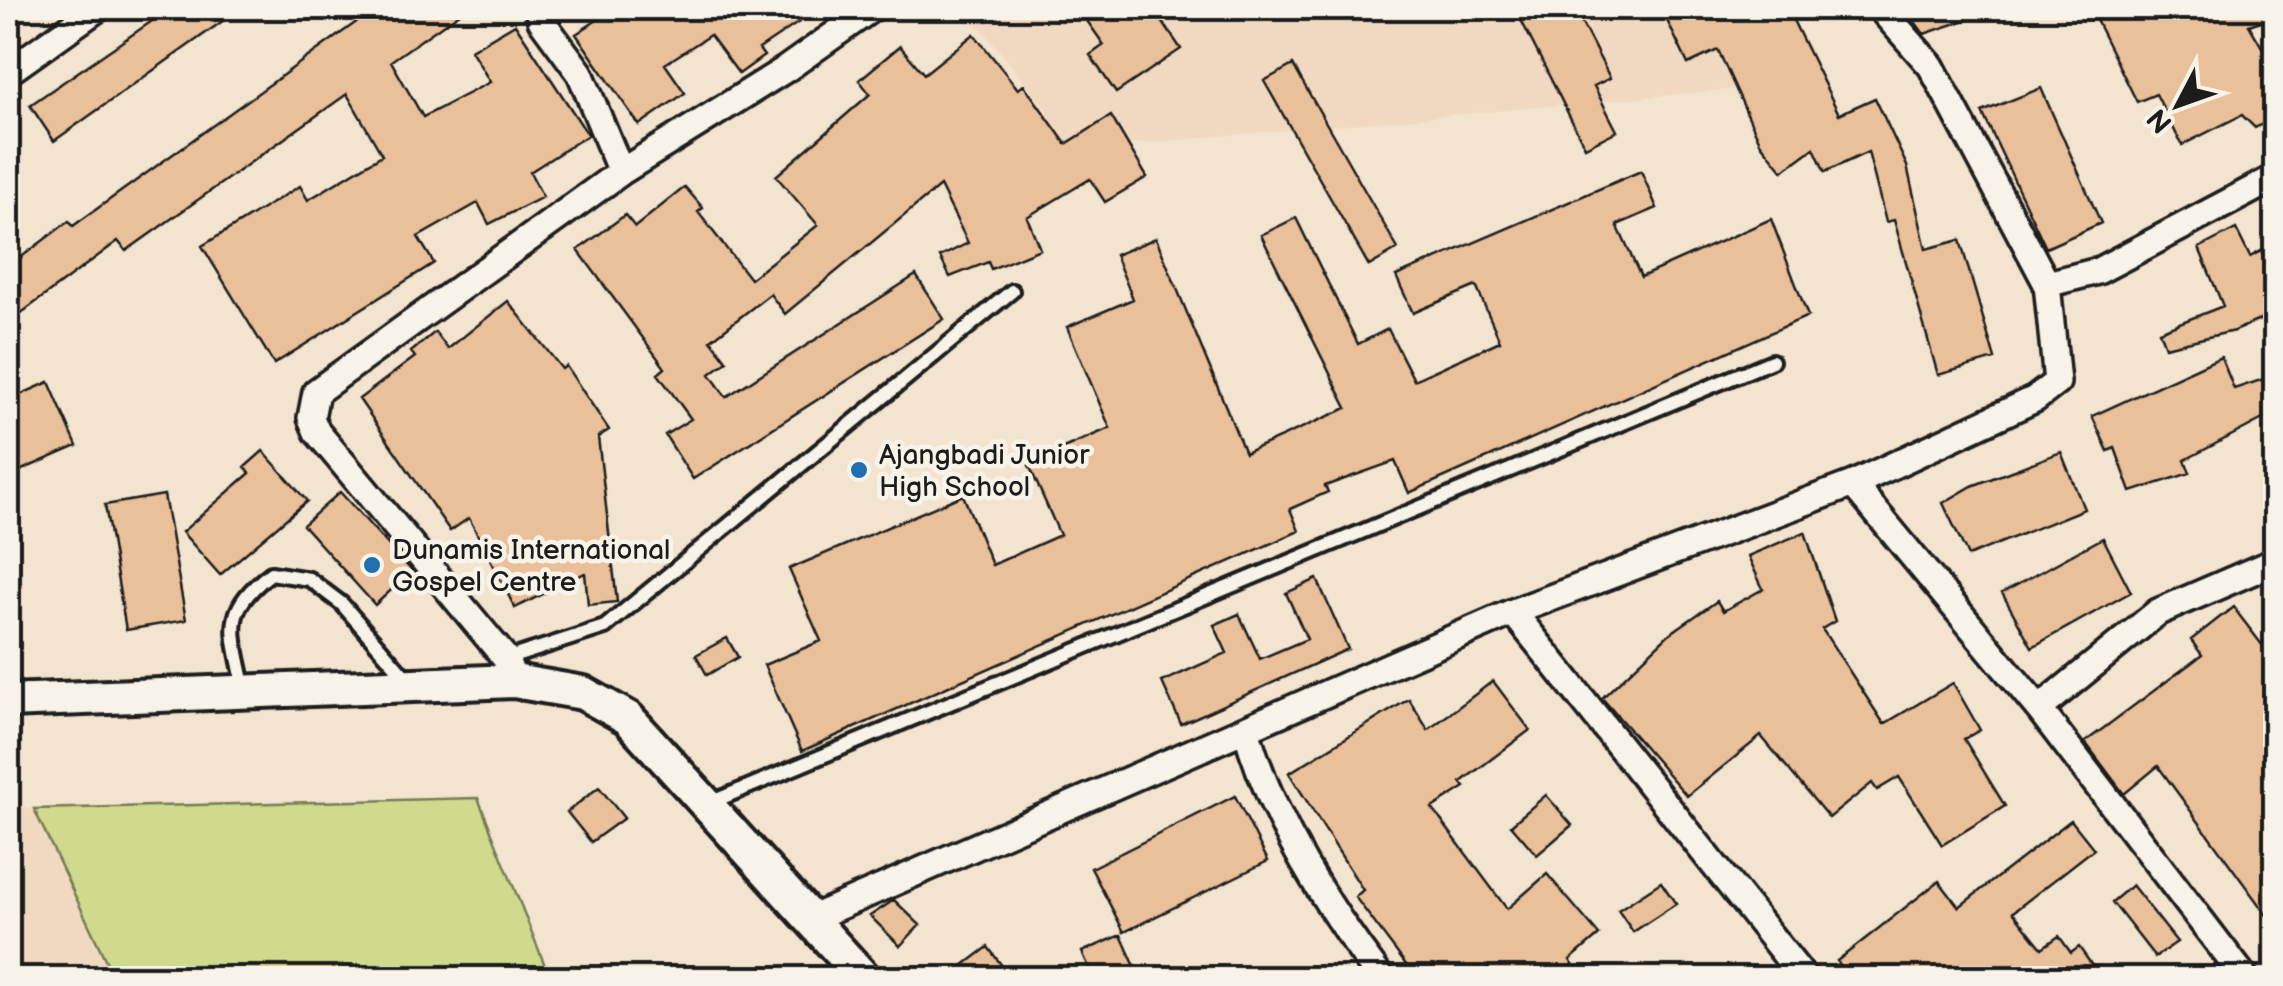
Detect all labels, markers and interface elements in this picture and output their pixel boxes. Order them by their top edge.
north arrow [2128,55,2228,155]
text: N [2141,102,2180,139]
place label: Ajangbadi Junior High School [879,439,1090,504]
marker: Ajangbadi Junior High School [848,459,870,481]
place label: Dunamis International Gospel Centre [392,534,670,599]
marker: Dunamis International Gospel Centre [361,554,383,576]

